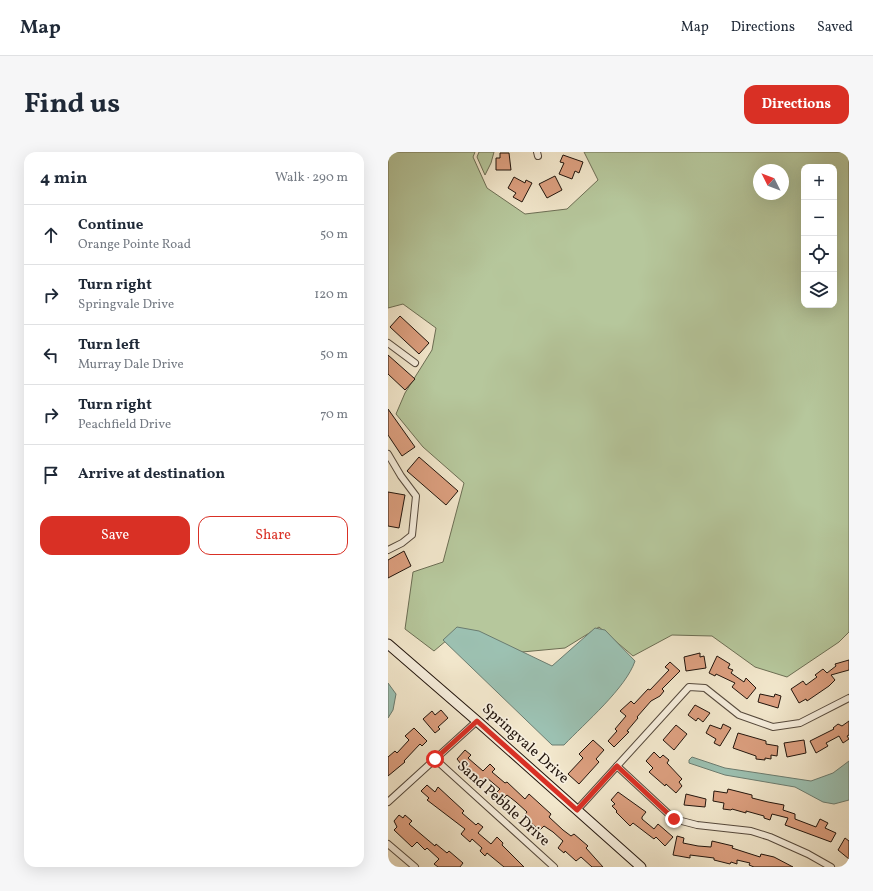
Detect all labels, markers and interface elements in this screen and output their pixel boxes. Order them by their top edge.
text: Map [20,15,61,41]
text: Map [681,18,709,37]
text: Directions [731,18,795,37]
text: Saved [817,18,853,37]
text: Find us [24,85,120,124]
button: Directions [744,85,849,124]
north arrow [753,164,789,200]
map controls [801,164,837,308]
button: + [801,164,837,200]
text: 4 min [40,167,87,190]
text: Walk · 290 m [275,169,348,187]
button: − [801,200,837,236]
text: Continue [78,215,143,236]
icon: ahead [40,224,62,246]
text: 50 m [320,226,348,244]
text: Orange Pointe Road [78,236,191,254]
button: locate [801,236,837,272]
button: layers [801,272,837,308]
text: Turn right [78,275,152,296]
icon: right [40,284,62,306]
text: 120 m [314,286,348,304]
text: Springvale Drive [78,296,174,314]
text: Turn left [78,335,140,356]
icon: left [40,344,62,366]
text: 50 m [320,346,348,364]
text: Murray Dale Drive [78,356,184,374]
text: Turn right [78,395,152,416]
icon: right [40,404,62,426]
text: 70 m [320,406,348,424]
text: Peachfield Drive [78,416,171,434]
icon: arrive [40,464,62,486]
text: Arrive at destination [78,464,225,485]
button: Save [40,516,190,555]
button: Share [198,516,348,555]
street label: Springvale Drive [477,699,573,789]
route start [426,750,444,768]
street label: Sand Pebble Drive [452,756,554,852]
route end [665,810,683,828]

